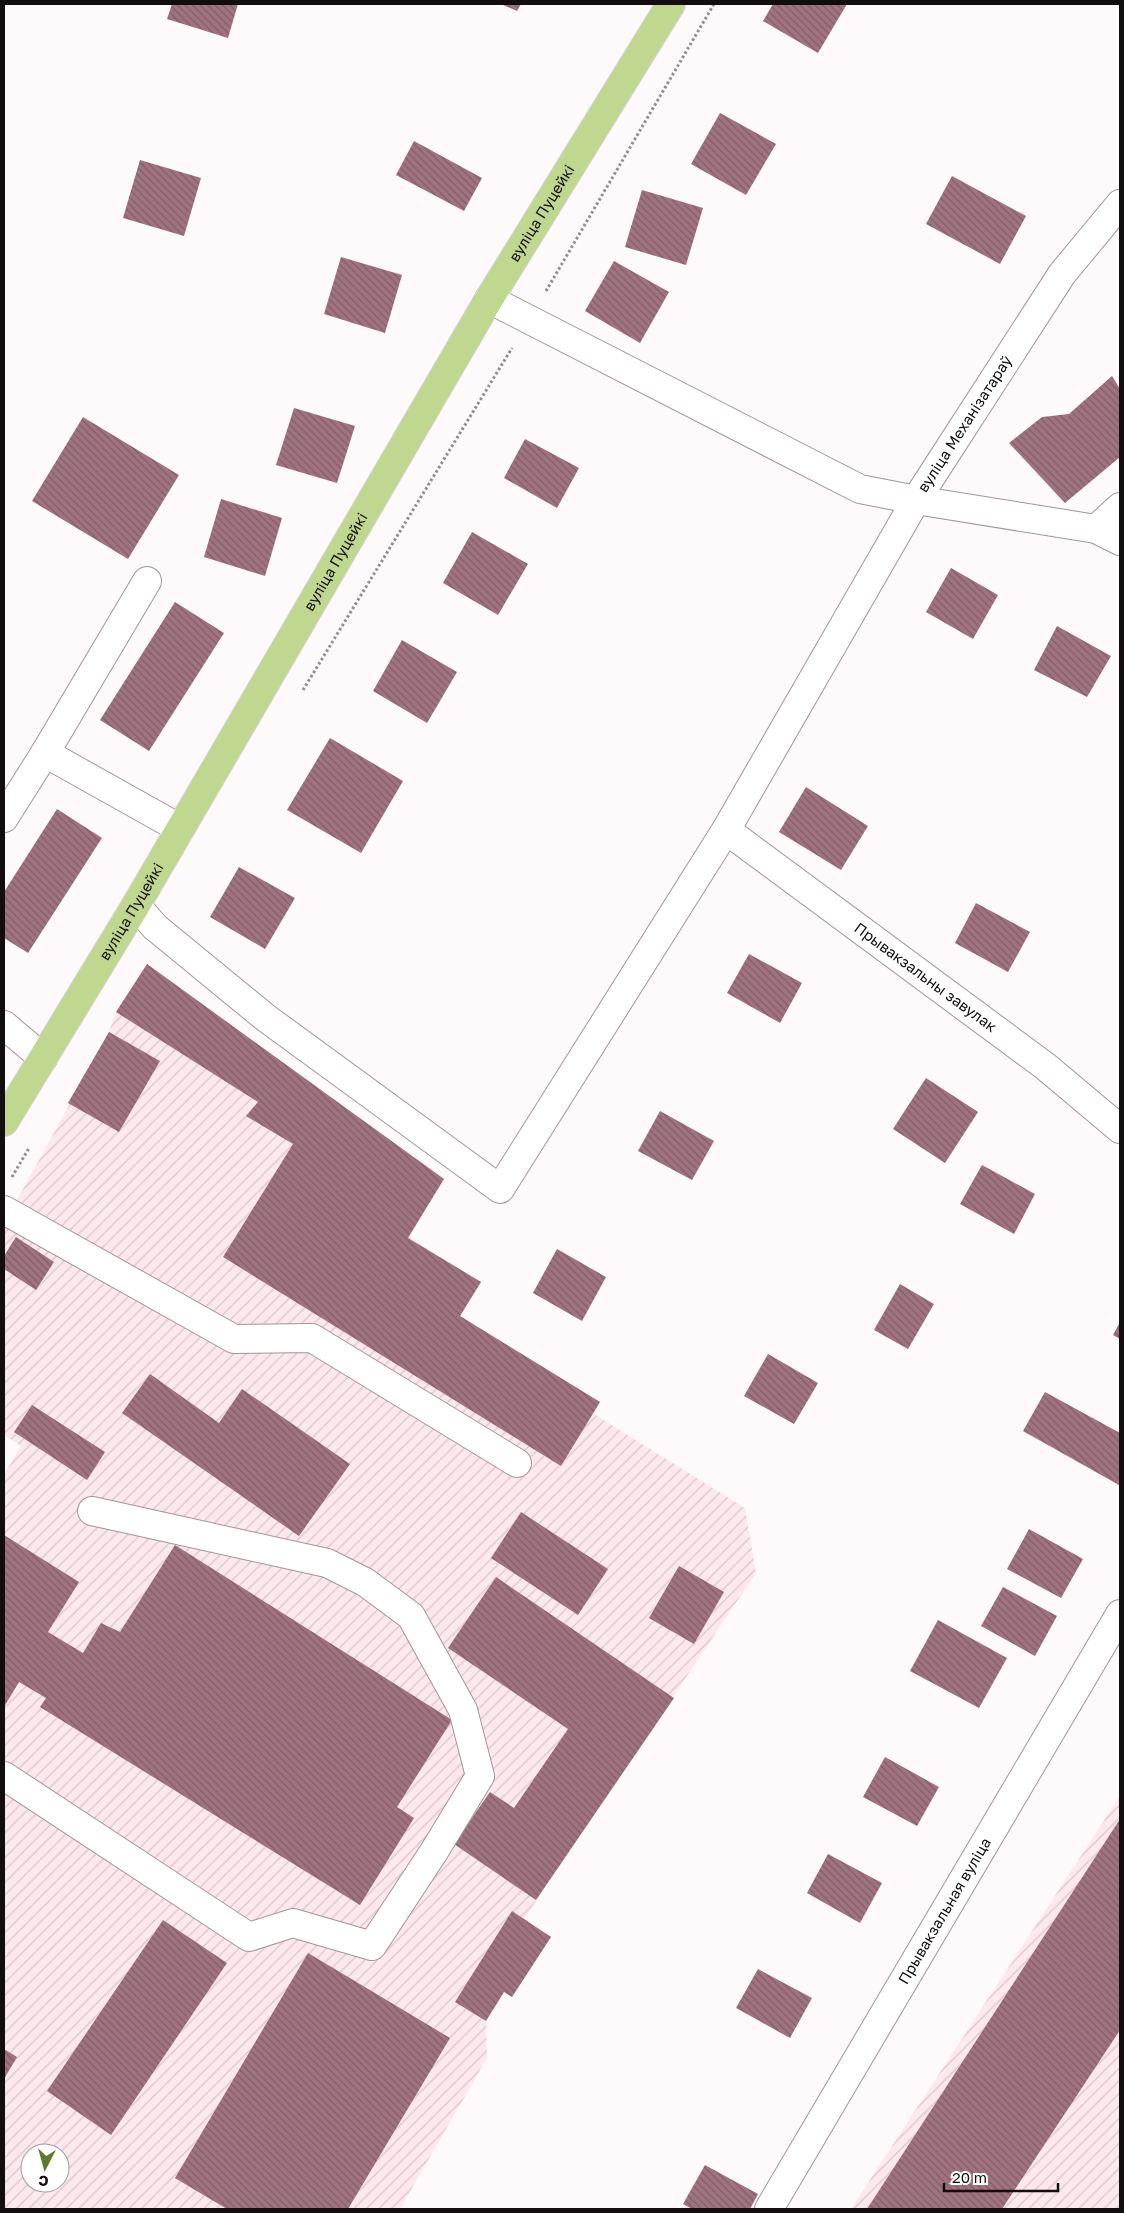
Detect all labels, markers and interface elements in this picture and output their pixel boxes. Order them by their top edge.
street label: вуліца Пуцейкі [504,161,578,264]
street label: вуліца Механізатараў [913,351,1015,495]
street label: вуліца Пуцейкі [299,509,371,614]
street label: вуліца Пуцейкі [95,859,167,963]
street label: Прывакзальны завулак [851,918,1001,1035]
street label: Прывакзальная вуліца [894,1834,994,1987]
north arrow [20,2143,70,2193]
scale bar [944,2160,1058,2192]
text: 20 m [952,2168,987,2186]
text: С [38,2172,49,2190]

